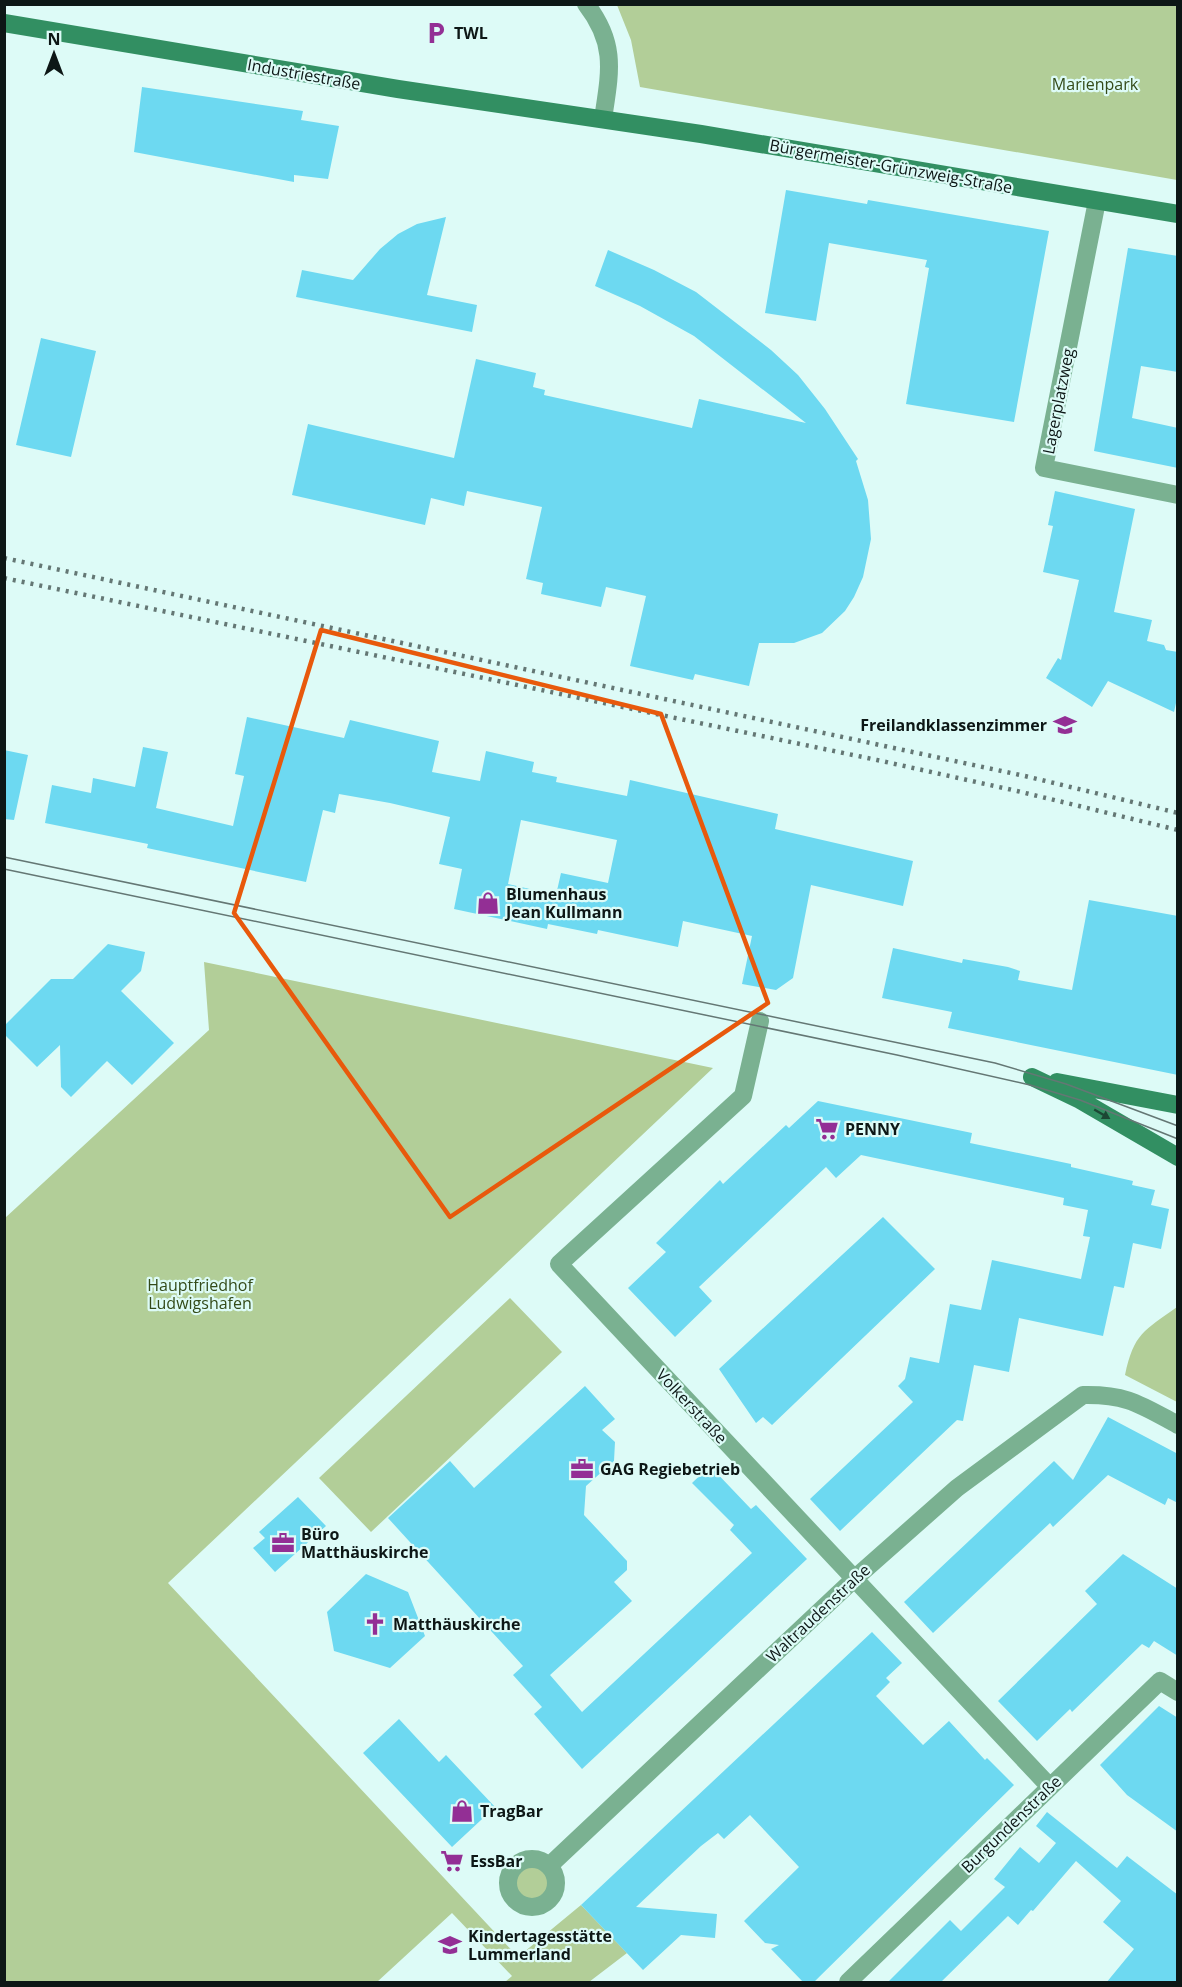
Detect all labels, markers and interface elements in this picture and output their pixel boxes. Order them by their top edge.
parking icon: TWL [423,20,449,46]
place label: TWL [454,22,488,44]
north arrow [24,24,84,84]
text: N [47,28,61,50]
street label: Industriestraße [246,53,362,95]
park label: Marienpark [1052,73,1139,95]
street label: Bürgermeister-Grünzweig-Straße [768,134,1014,198]
street label: Lagerplatzweg [1037,346,1079,456]
school or university icon: Freilandklassenzimmer [1052,712,1078,738]
place label: Freilandklassenzimmer [860,714,1047,736]
place label: Blumenhaus Jean Kullmann [504,883,622,923]
shop icon: Blumenhaus Jean Kullmann [475,890,501,916]
one-way arrow [1094,1108,1111,1118]
supermarket icon: PENNY [814,1116,840,1142]
place label: PENNY [845,1118,900,1140]
park label: Hauptfriedhof Ludwigshafen [147,1274,254,1314]
street label: Volkerstraße [652,1364,732,1448]
office icon: GAG Regiebetrieb [569,1456,595,1482]
place label: GAG Regiebetrieb [600,1458,740,1480]
place label: Büro Matthäuskirche [301,1523,429,1563]
office icon: Büro Matthäuskirche [270,1530,296,1556]
street label: Waltraudenstraße [761,1559,875,1667]
church icon: Matthäuskirche [362,1611,388,1637]
place label: Matthäuskirche [393,1613,521,1635]
street label: Burgundenstraße [956,1770,1066,1878]
shop icon: TragBar [449,1798,475,1824]
place label: TragBar [480,1800,543,1822]
supermarket icon: EssBar [439,1848,465,1874]
place label: EssBar [470,1850,523,1872]
place label: Kindertagesstätte Lummerland [468,1925,612,1965]
school or university icon: Kindertagesstätte Lummerland [437,1932,463,1958]

